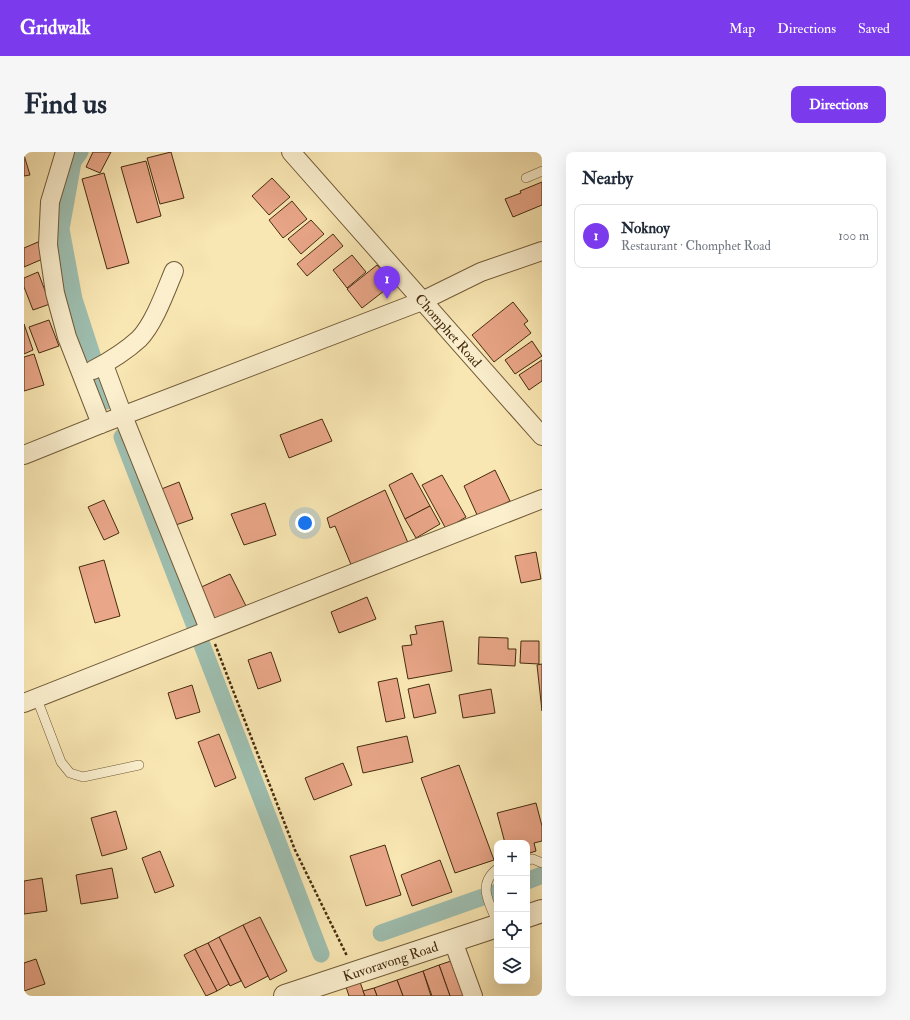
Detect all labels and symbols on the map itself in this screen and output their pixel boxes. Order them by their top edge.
pin: 1 [374,266,400,299]
street label: Chomphet Road [411,291,485,371]
your location [295,513,315,533]
street label: Kuvoravong Road [341,938,440,985]

